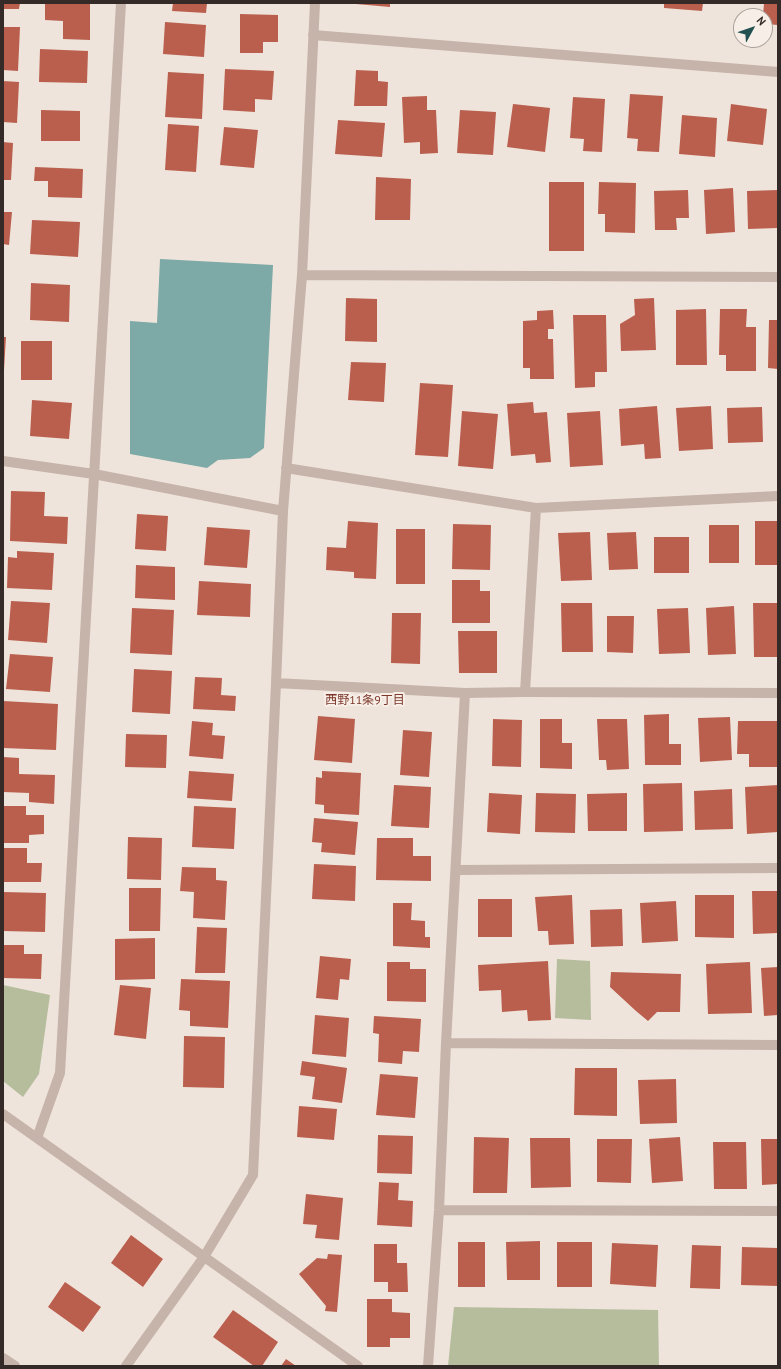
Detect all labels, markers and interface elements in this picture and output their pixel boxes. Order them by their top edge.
north arrow [733,8,773,48]
text: N [754,14,769,28]
district label: 西野11条9丁目 [325,694,405,708]

